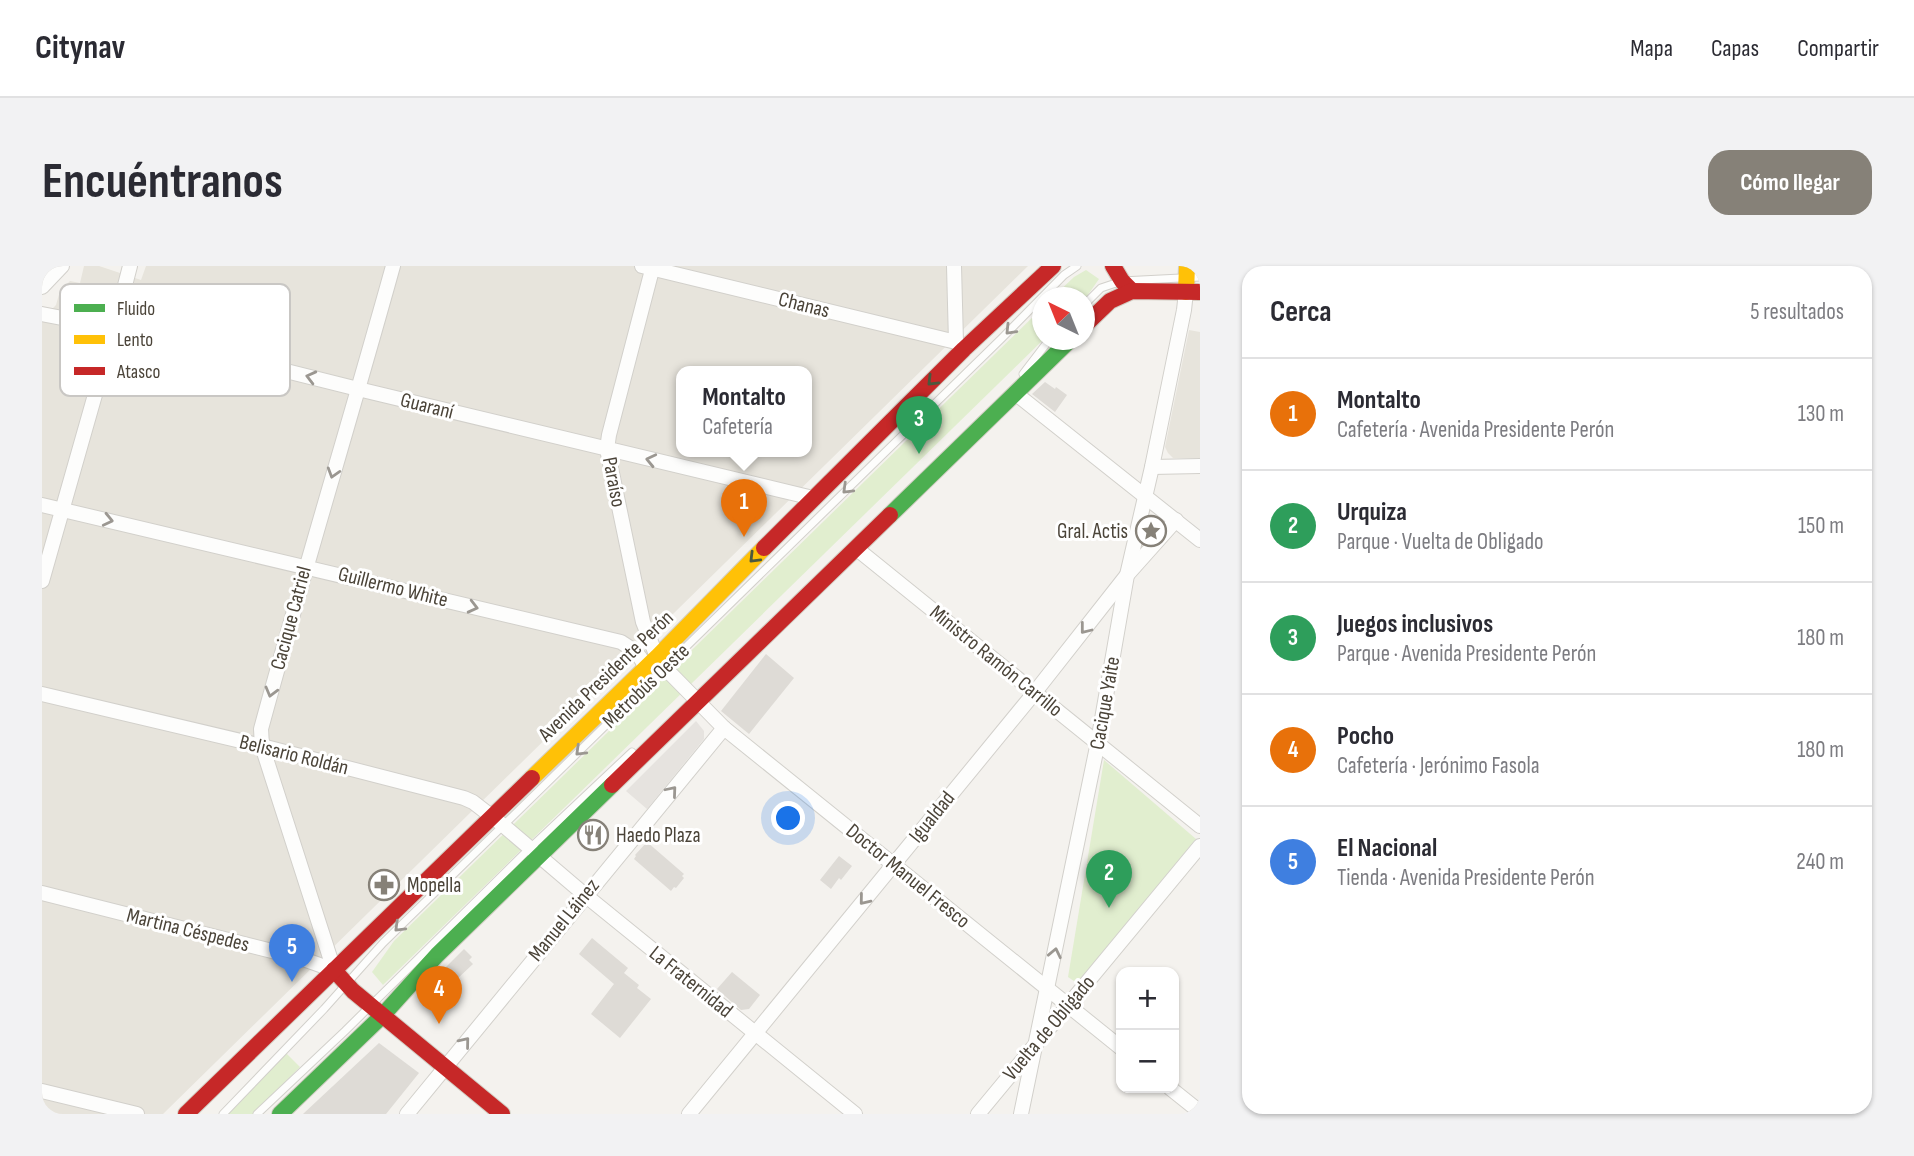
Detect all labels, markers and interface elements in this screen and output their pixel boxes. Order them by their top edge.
text: Citynav [35,28,125,68]
text: Mapa [1630,34,1673,63]
text: Capas [1711,34,1759,63]
text: Compartir [1797,34,1879,63]
button: Cómo llegar [1708,150,1872,215]
text: Encuéntranos [42,153,283,212]
legend [60,284,290,396]
street label: Chanas [776,287,832,323]
north arrow [1032,287,1095,350]
text: Cerca [1270,294,1332,330]
text: Fluido [117,298,155,321]
text: 5 resultados [1750,298,1844,326]
one-way arrow [1005,322,1018,335]
text: Lento [117,329,153,352]
text: Atasco [116,361,160,384]
popup [676,366,812,457]
one-way arrow [305,371,317,385]
one-way arrow [928,372,941,385]
text: Montalto [702,382,786,413]
text: Montalto [1337,385,1421,416]
street label: Guaraní [398,387,456,425]
pin: 3 [896,396,942,454]
text: 1 [1288,400,1298,428]
text: 130 m [1798,400,1844,428]
text: Cafetería [702,413,773,441]
text: Cafetería · Avenida Presidente Perón [1337,416,1614,444]
one-way arrow [645,454,657,468]
street label: Paraíso [597,455,631,509]
one-way arrow [327,467,342,479]
pin: 1 [721,479,767,537]
one-way arrow [842,480,855,493]
text: Urquiza [1337,497,1407,528]
one-way arrow [102,512,114,527]
text: 2 [1288,512,1298,540]
text: 150 m [1798,512,1844,540]
place icon: Gral. Actis [1134,514,1168,548]
place label: Gral. Actis [1057,519,1128,544]
text: Parque · Vuelta de Obligado [1337,528,1544,556]
one-way arrow [749,550,762,563]
street label: Guillermo White [336,561,450,613]
street label: Cacique Catriel [265,564,317,672]
one-way arrow [467,599,479,613]
street label: Ministro Ramón Carrillo [925,600,1067,722]
street label: Avenida Presidente Perón [533,605,679,747]
text: Juegos inclusivos [1337,609,1493,640]
one-way arrow [1080,621,1093,633]
text: 3 [1288,624,1298,652]
text: 180 m [1797,624,1844,652]
street label: Metrobús Oeste [597,638,695,734]
text: Parque · Avenida Presidente Perón [1337,640,1596,668]
street label: Cacique Yaite [1085,655,1125,751]
one-way arrow [265,686,280,698]
text: Pocho [1337,721,1394,752]
street label: Belisario Roldán [237,729,351,781]
text: 4 [1288,736,1298,764]
text: 180 m [1797,736,1844,764]
one-way arrow [575,742,588,755]
text: Cafetería · Jerónimo Fasola [1337,752,1540,780]
one-way arrow [664,786,676,799]
street label: Igualdad [904,786,960,848]
your location [771,801,805,835]
restaurant icon: Haedo Plaza [576,818,610,852]
street label: Doctor Manuel Fresco [841,818,975,934]
place label: Haedo Plaza [616,823,700,848]
text: El Nacional [1337,833,1437,864]
text: 5 [1288,848,1298,876]
text: 240 m [1796,848,1844,876]
pin: 2 [1086,850,1132,908]
text: Tienda · Avenida Presidente Perón [1337,864,1595,892]
pharmacy icon: Mopella [367,868,401,902]
place label: Mopella [407,873,461,898]
street label: Manuel Láinez [523,873,605,966]
one-way arrow [860,892,872,905]
street label: Martina Céspedes [124,903,252,957]
one-way arrow [394,918,407,931]
pin: 5 [269,924,315,982]
street label: La Fraternidad [644,941,738,1023]
one-way arrow [1047,947,1062,959]
pin: 4 [416,966,462,1024]
map controls [1116,967,1179,1093]
button: + [1116,967,1179,1030]
street label: Vuelta de Obligado [998,970,1100,1086]
button: − [1116,1030,1179,1093]
one-way arrow [457,1037,469,1050]

